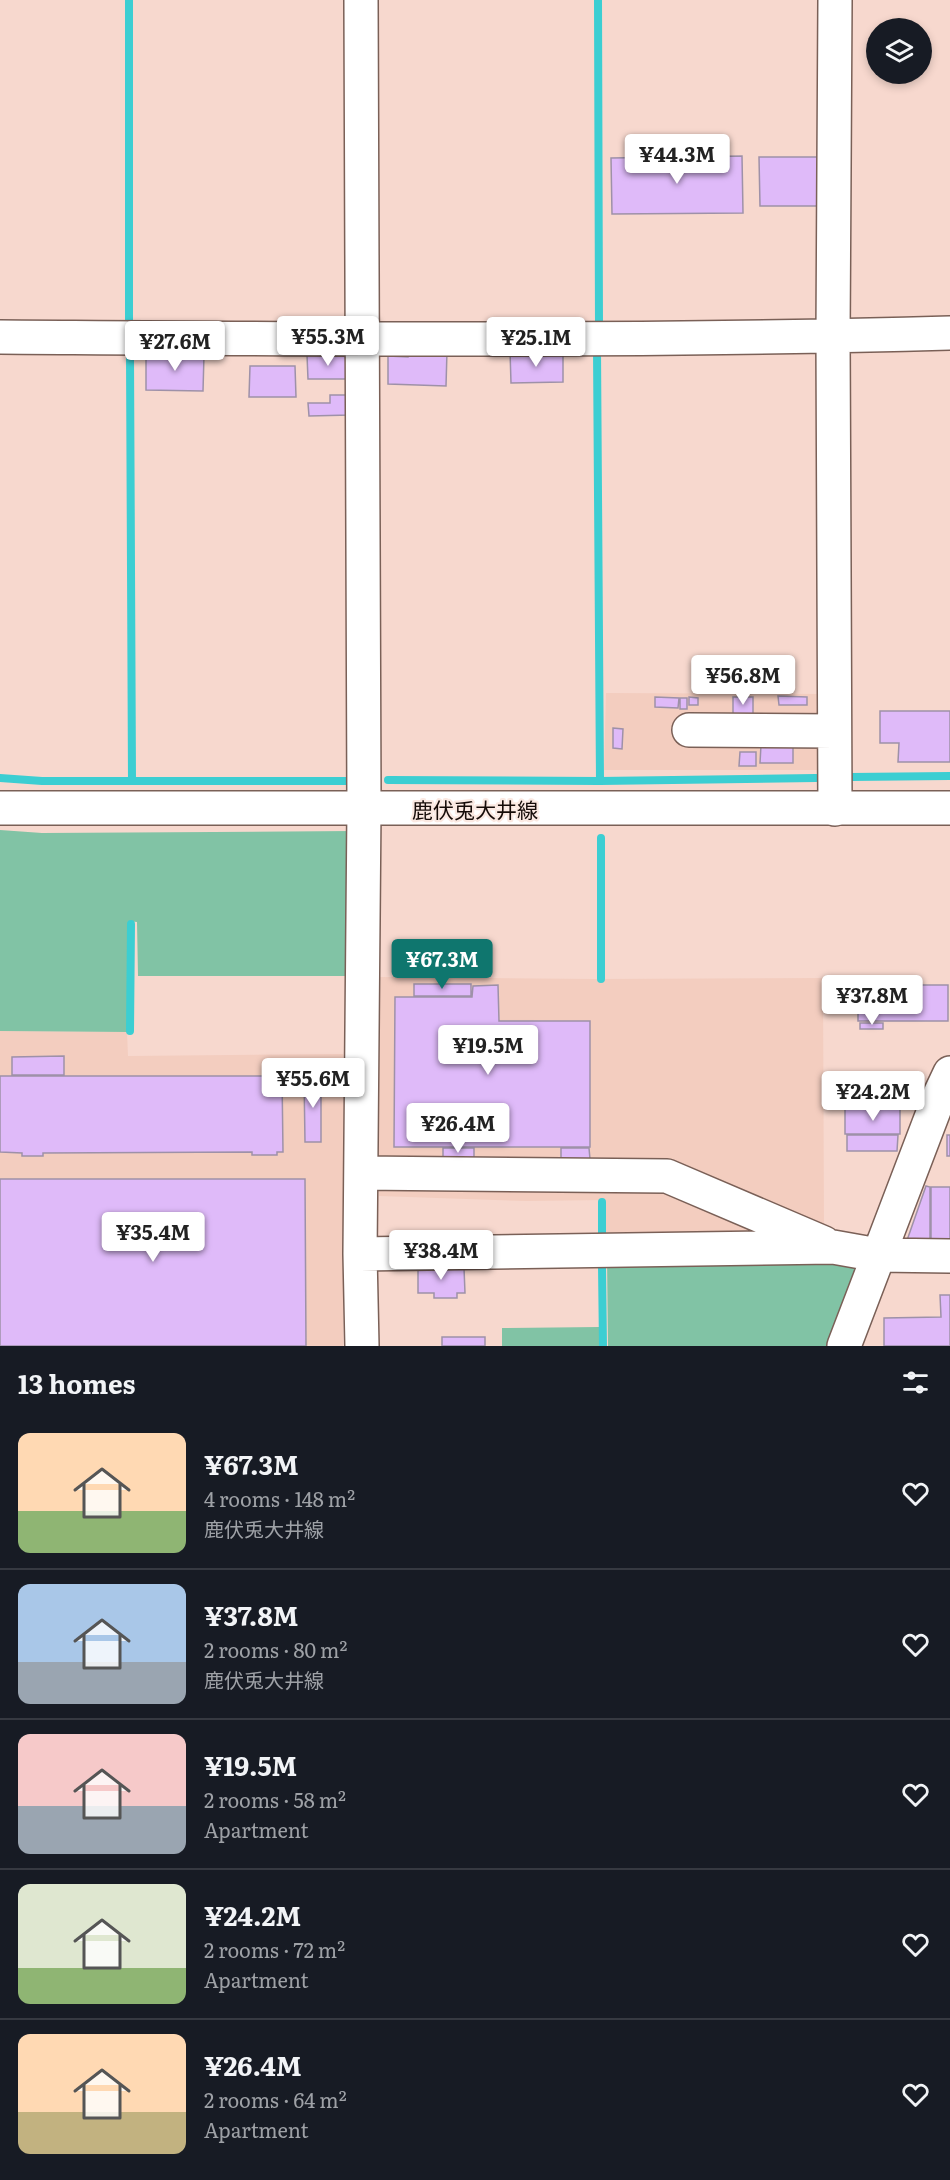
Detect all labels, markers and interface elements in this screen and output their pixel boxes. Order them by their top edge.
map controls [866,18,932,84]
button: layers [866,18,932,84]
pin: ¥44.3M [628,134,726,185]
text: ¥44.3M [639,138,715,168]
pin: ¥55.3M [279,316,377,367]
pin: ¥25.1M [487,317,585,368]
text: ¥55.3M [291,320,365,350]
pin: ¥27.6M [126,321,224,372]
text: ¥25.1M [500,321,572,351]
text: ¥27.6M [139,325,211,355]
pin: ¥56.8M [694,655,792,706]
text: ¥56.8M [705,659,781,689]
street label: 鹿伏兎大井線 [412,793,538,824]
pin: ¥67.3M [393,939,491,990]
text: ¥67.3M [406,943,478,973]
pin: ¥37.8M [823,975,921,1026]
text: ¥37.8M [836,979,908,1009]
pin: ¥19.5M [439,1025,537,1076]
text: ¥19.5M [452,1029,524,1059]
pin: ¥55.6M [264,1058,362,1109]
text: ¥55.6M [276,1062,350,1092]
pin: ¥24.2M [824,1071,922,1122]
text: ¥24.2M [836,1075,910,1105]
pin: ¥26.4M [409,1103,507,1154]
text: ¥26.4M [420,1107,496,1137]
pin: ¥35.4M [104,1212,202,1263]
text: ¥35.4M [116,1216,190,1246]
pin: ¥38.4M [392,1230,490,1281]
text: ¥38.4M [403,1234,479,1264]
text: 13 homes [18,1363,136,1402]
icon: filters [899,1366,932,1399]
text: ¥67.3M [204,1444,299,1483]
icon: home [66,1457,138,1529]
icon: heart [899,1477,932,1510]
text: 4 rooms · 148 m² [204,1483,355,1513]
text: 鹿伏兎大井線 [204,1513,324,1543]
text: ¥37.8M [204,1595,298,1634]
icon: home [66,1608,138,1680]
icon: heart [899,1628,932,1661]
text: 2 rooms · 80 m² [204,1634,347,1664]
text: 鹿伏兎大井線 [204,1664,324,1694]
text: ¥19.5M [204,1745,297,1784]
icon: home [66,1758,138,1830]
icon: heart [899,1778,932,1811]
text: 2 rooms · 58 m² [204,1784,346,1814]
text: Apartment [204,1814,309,1844]
text: ¥24.2M [204,1895,301,1934]
icon: home [66,1908,138,1980]
icon: heart [899,1928,932,1961]
text: 2 rooms · 72 m² [204,1934,345,1964]
text: Apartment [204,1964,309,1994]
text: ¥26.4M [204,2045,302,2084]
icon: home [66,2058,138,2130]
icon: heart [899,2078,932,2111]
text: 2 rooms · 64 m² [204,2084,347,2114]
text: Apartment [204,2114,309,2144]

